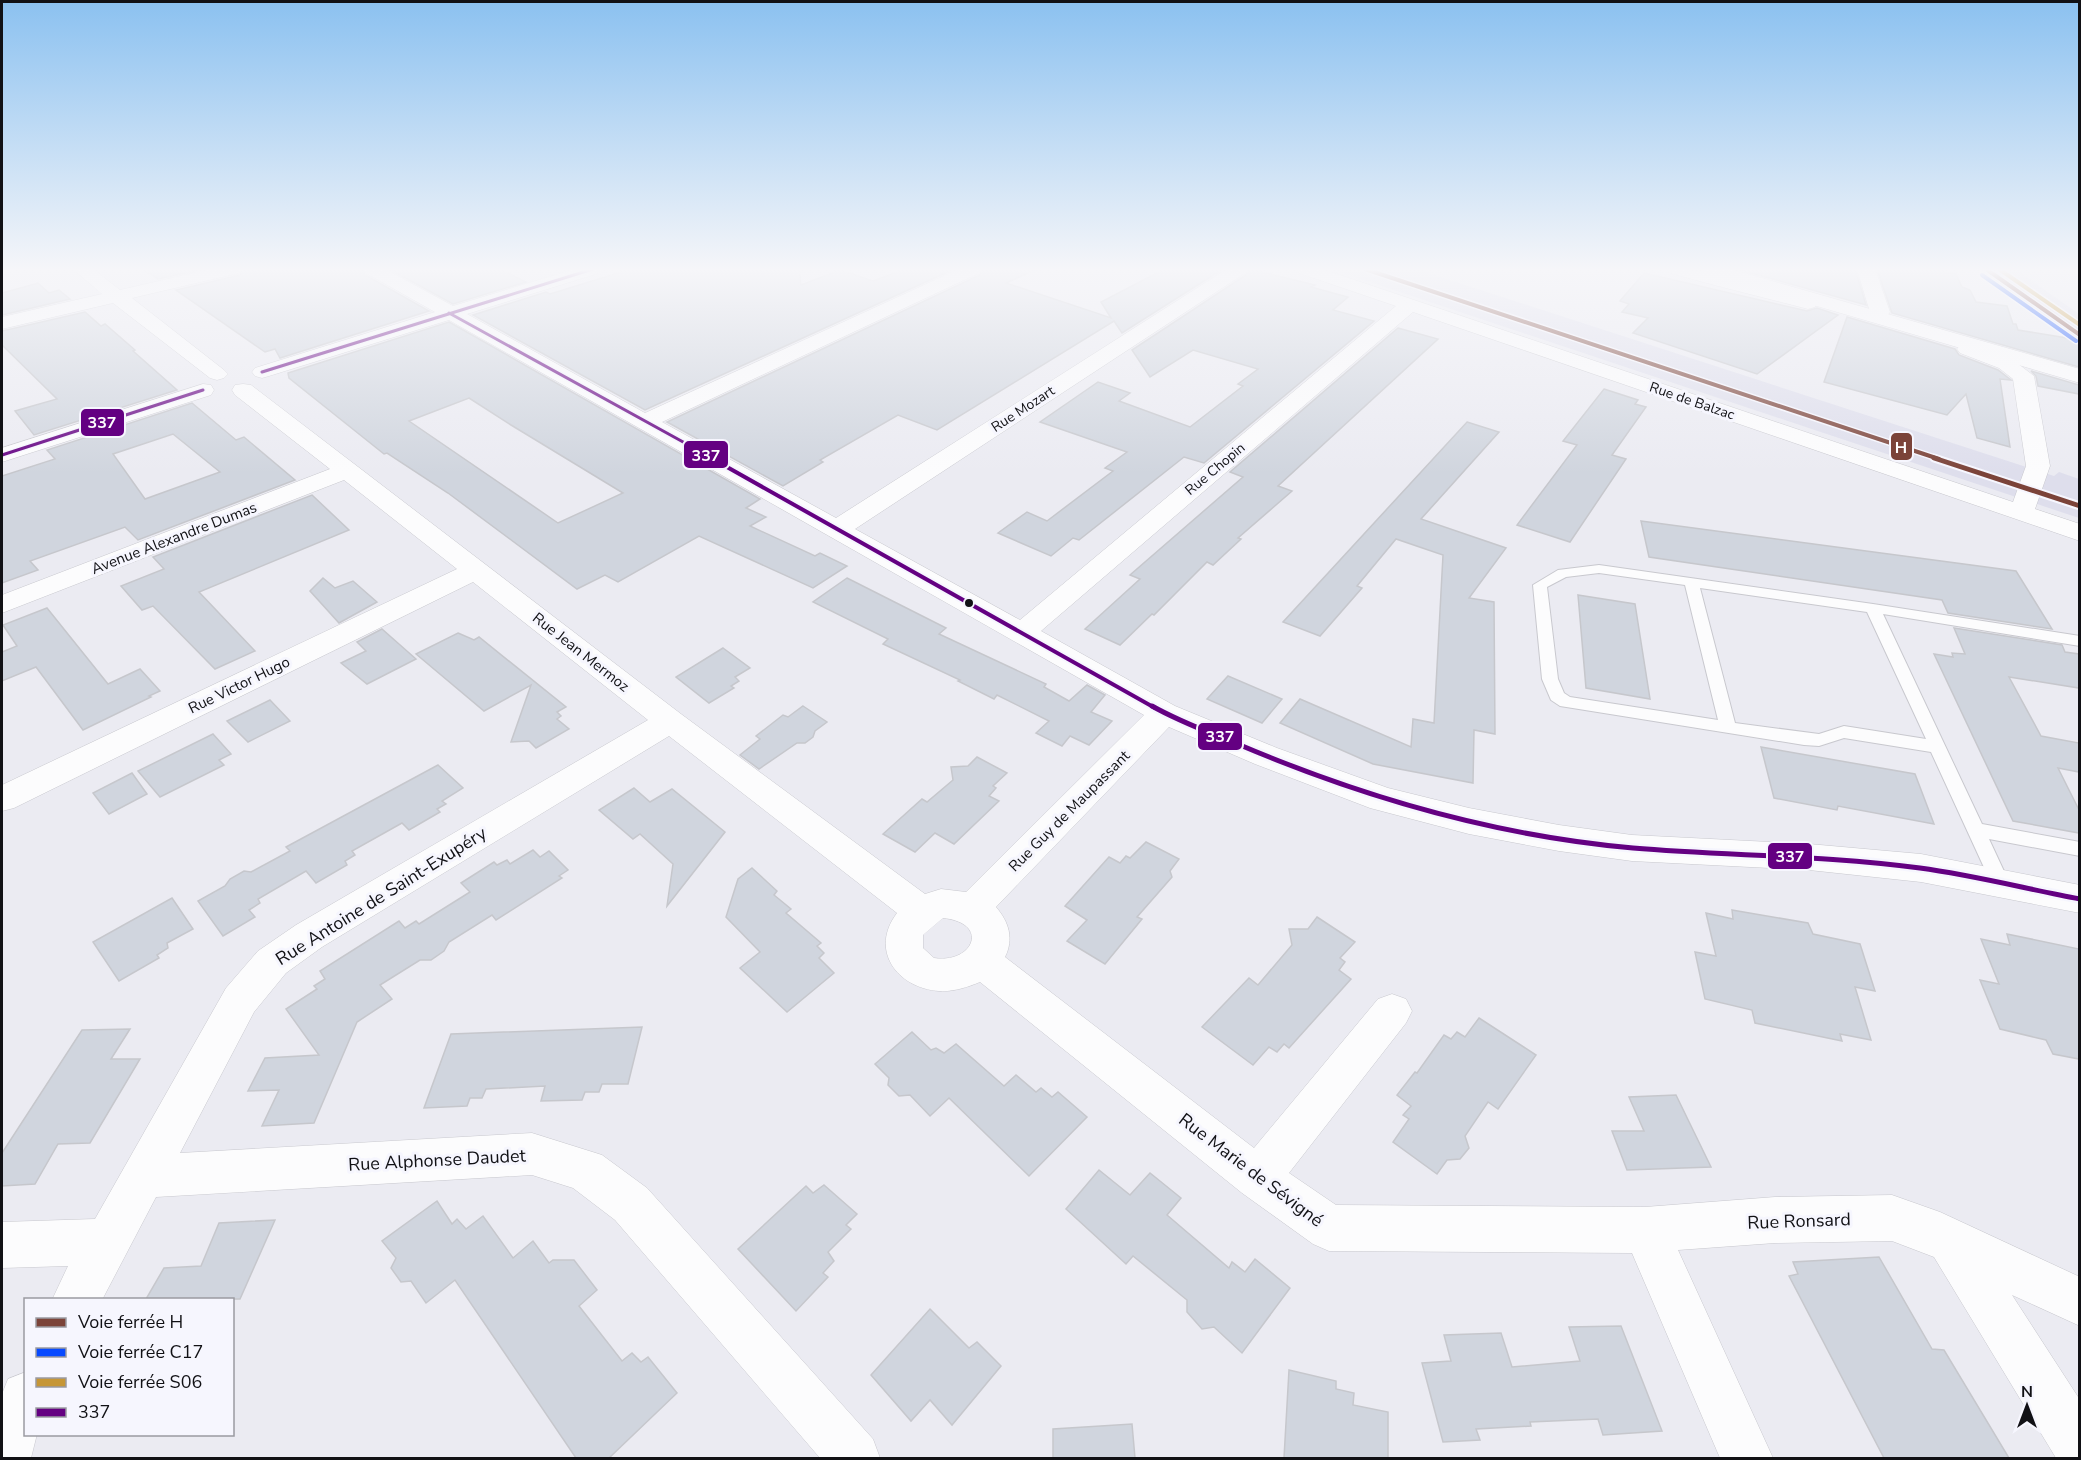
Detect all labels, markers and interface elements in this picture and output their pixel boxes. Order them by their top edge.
street label: Rue de Balzac [1647,378,1738,425]
street label: Rue Mozart [988,381,1058,437]
line badge: 337 [80,408,125,437]
text: 337 [88,412,116,434]
line badge: H [1890,432,1913,461]
text: H [1895,437,1907,459]
street label: Rue Chopin [1181,438,1249,500]
line badge: 337 [683,440,729,469]
text: 337 [692,445,720,467]
street label: Avenue Alexandre Dumas [88,497,260,579]
unlabelled marker [963,597,975,609]
street label: Rue Jean Mermoz [528,608,634,696]
street label: Rue Victor Hugo [185,652,293,718]
line badge: 337 [1197,722,1243,751]
text: 337 [1206,726,1234,748]
street label: Rue Guy de Maupassant [1004,746,1134,876]
street label: Rue Antoine de Saint-Exupéry [271,821,492,971]
line badge: 337 [1767,842,1813,870]
text: 337 [1776,846,1804,868]
street label: Rue Marie de Sévigné [1174,1108,1328,1232]
street label: Rue Alphonse Daudet [348,1143,527,1177]
street label: Rue Ronsard [1747,1207,1851,1235]
legend [24,1298,234,1436]
text: Voie ferrée H [77,1310,183,1334]
text: Voie ferrée C17 [77,1340,203,1364]
text: Voie ferrée S06 [77,1370,202,1394]
north arrow [1997,1376,2057,1436]
text: N [2021,1381,2033,1403]
text: 337 [78,1400,110,1424]

